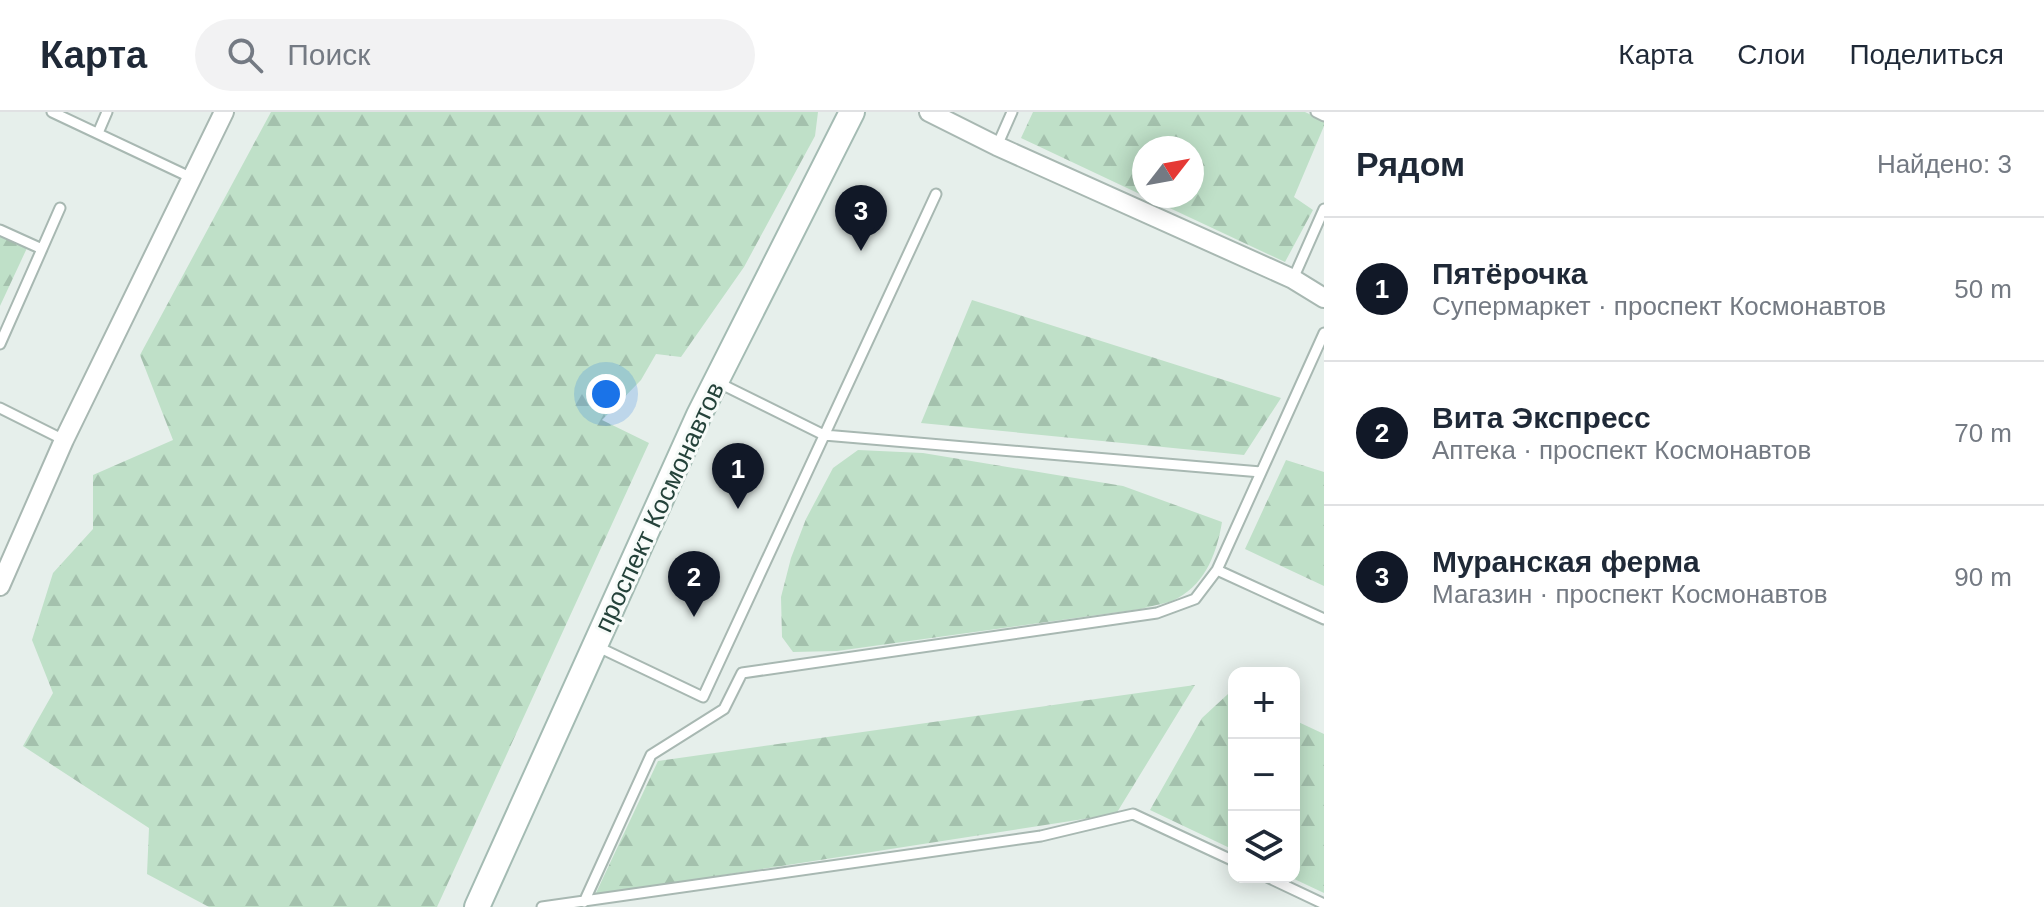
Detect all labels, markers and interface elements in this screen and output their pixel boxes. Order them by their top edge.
search box [195,19,755,91]
icon: search [223,33,267,77]
text: Карта [40,34,147,76]
text: Поиск [287,38,370,71]
text: Карта [1618,39,1693,70]
text: Слои [1737,39,1805,70]
text: Поделиться [1849,39,2004,70]
north arrow [1132,136,1204,208]
text: Рядом [1356,145,1465,183]
text: Найдено: 3 [1877,149,2012,179]
pin: 3 [835,185,887,251]
text: Пятёрочка [1432,257,1587,290]
text: 1 [1375,274,1389,304]
text: 50 m [1954,274,2012,304]
text: Супермаркет · проспект Космонавтов [1432,291,1886,321]
your location [586,374,626,414]
street label: проспект Космонавтов [588,377,730,637]
text: Вита Экспресс [1432,401,1651,434]
text: 2 [1375,418,1389,448]
text: 70 m [1954,418,2012,448]
text: Аптека · проспект Космонавтов [1432,435,1811,465]
pin: 1 [712,443,764,509]
text: Муранская ферма [1432,545,1700,578]
pin: 2 [668,551,720,617]
text: 3 [1375,562,1389,592]
text: 90 m [1954,562,2012,592]
text: Магазин · проспект Космонавтов [1432,579,1828,609]
map controls [1228,667,1300,883]
button: + [1228,667,1300,739]
button: − [1228,739,1300,811]
button: layers [1228,811,1300,883]

